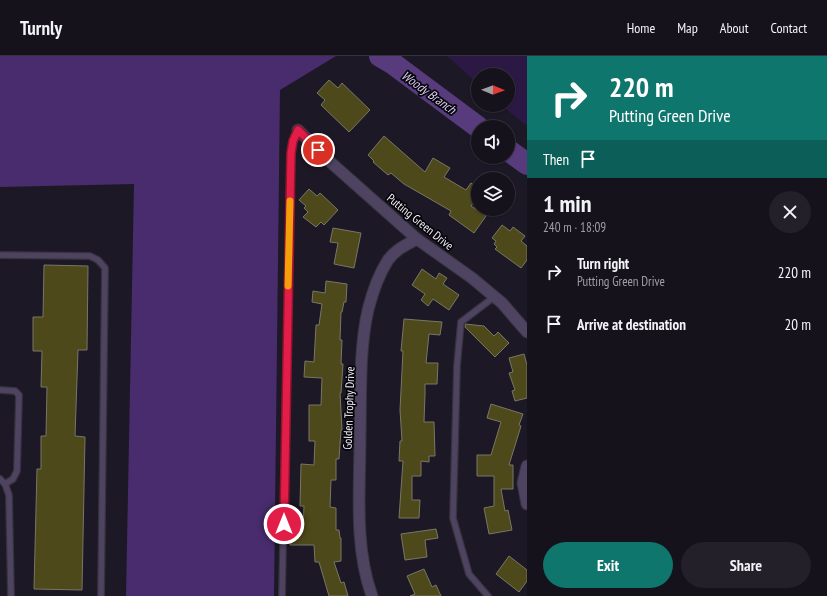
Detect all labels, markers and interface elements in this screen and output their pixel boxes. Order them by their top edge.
text: Turnly [20,16,62,40]
text: Home [627,19,655,37]
text: Map [677,19,698,37]
text: About [720,19,749,37]
text: Contact [771,19,807,37]
water label: Woody Branch [398,67,460,119]
north arrow [471,68,515,112]
map controls [471,68,515,216]
text: 220 m [609,68,673,105]
icon: right [543,72,595,124]
text: Putting Green Drive [609,104,731,127]
button: sound [471,120,515,164]
pin [301,133,335,167]
icon: arrive [307,139,329,161]
icon: arrive [577,148,599,170]
text: Then [543,150,569,169]
button: layers [471,172,515,216]
text: 1 min [543,188,591,219]
street label: Putting Green Drive [384,190,457,253]
button: close [769,191,811,233]
text: 240 m · 18:09 [543,219,606,236]
text: Turn right [577,254,629,273]
icon: right [543,261,565,283]
text: 220 m [778,263,811,282]
text: Putting Green Drive [577,273,665,290]
icon: arrive [543,313,565,335]
text: Arrive at destination [577,315,686,334]
text: 20 m [785,315,811,334]
street label: Golden Trophy Drive [340,366,357,450]
position arrow [263,503,305,545]
button: Exit [543,542,673,588]
button: Share [681,542,811,588]

